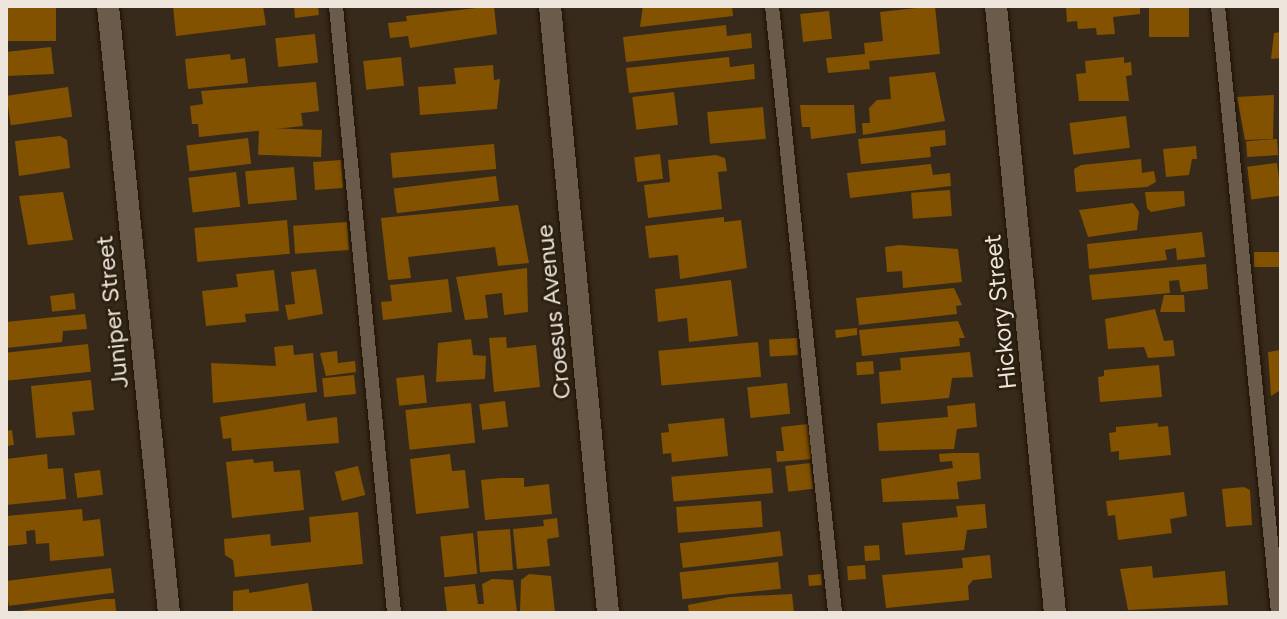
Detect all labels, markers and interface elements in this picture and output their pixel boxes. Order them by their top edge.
street label: Croesus Avenue [530,223,576,401]
street label: Hickory Street [978,233,1022,391]
street label: Juniper Street [90,234,134,390]

